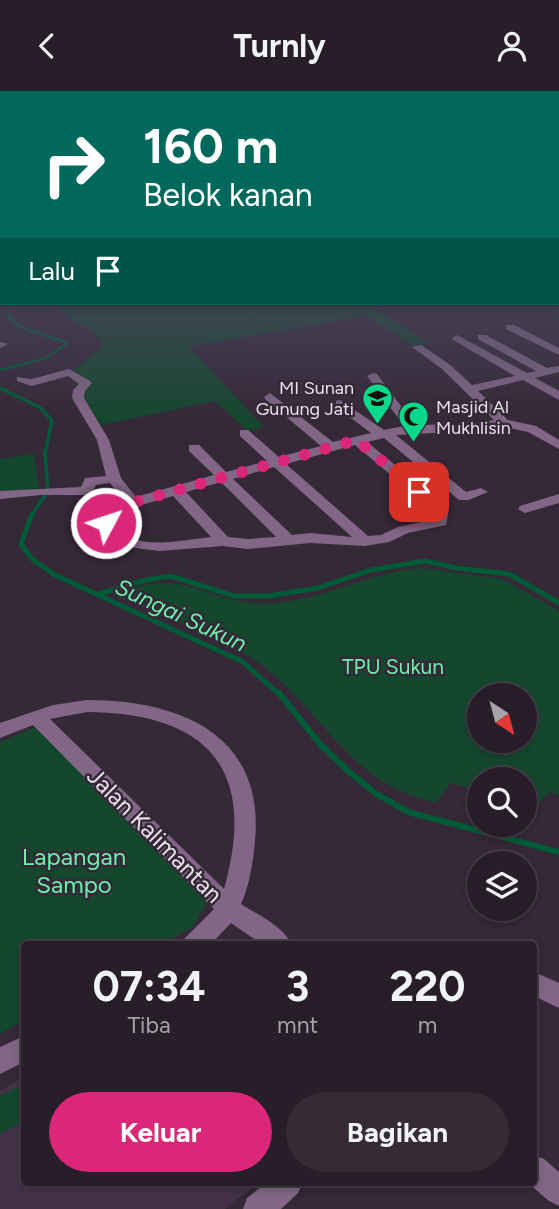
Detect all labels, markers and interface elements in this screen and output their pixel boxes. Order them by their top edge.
icon: back [28,27,66,65]
text: Turnly [233,27,326,65]
icon: person [493,27,531,65]
text: 160 m [143,116,278,175]
icon: right [28,119,119,210]
text: Belok kanan [143,176,313,214]
icon: arrive [89,252,127,290]
text: Lalu [28,255,75,287]
place label: MI Sunan Gunung Jati [256,377,354,420]
school or university icon: MI Sunan Gunung Jati [360,381,394,425]
place label: Masjid Al Mukhlisin [436,396,511,439]
mosque icon: Masjid Al Mukhlisin [396,400,430,444]
pin [389,462,449,522]
icon: arrive [400,473,438,511]
position arrow [69,486,143,560]
water label: Sungai Sukun [111,572,251,658]
park label: TPU Sukun [342,654,444,679]
north arrow [467,683,537,753]
map controls [467,683,537,921]
street label: Jalan Kalimantan [81,761,229,909]
button: search [467,767,537,837]
park label: Lapangan Sampo [22,842,126,899]
button: layers [467,851,537,921]
text: 07:34 [92,961,206,1012]
text: 3 [286,961,309,1012]
text: 220 [390,961,466,1012]
text: Tiba [127,1011,171,1039]
text: mnt [277,1011,318,1039]
text: m [418,1011,437,1039]
button: Keluar [49,1092,272,1172]
button: Bagikan [286,1092,509,1172]

